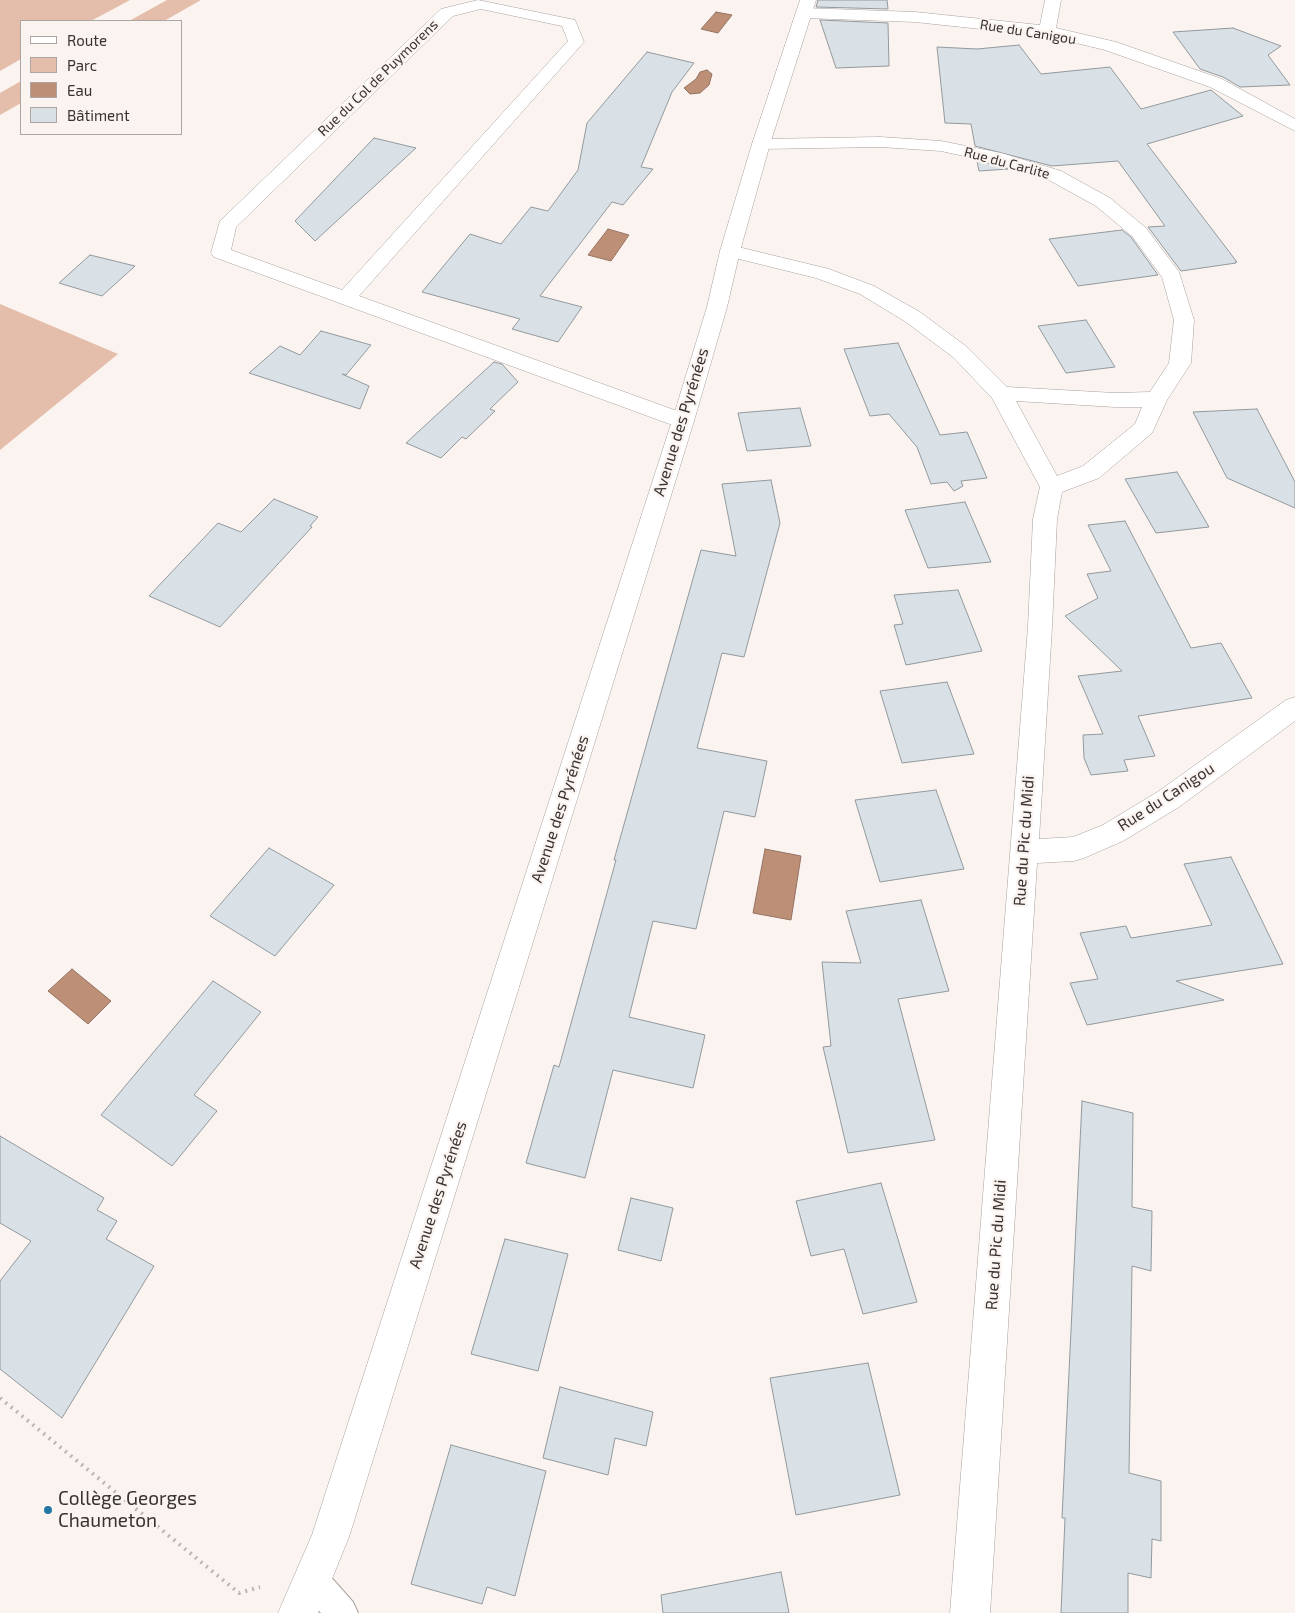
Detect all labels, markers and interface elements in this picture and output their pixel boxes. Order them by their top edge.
street label: Rue du Col de Puymorens [314,16,442,140]
street label: Rue du Canigou [979,16,1077,48]
legend [20,20,182,135]
text: Route [67,31,107,49]
text: Parc [67,56,97,74]
text: Eau [67,81,92,99]
text: Bâtiment [67,106,130,124]
street label: Rue du Carlite [962,143,1052,183]
street label: Avenue des Pyrénées [649,346,713,498]
street label: Avenue des Pyrénées [527,733,593,885]
street label: Rue du Canigou [1114,759,1218,835]
street label: Rue du Pic du Midi [1010,775,1038,907]
street label: Avenue des Pyrénées [405,1119,471,1271]
street label: Rue du Pic du Midi [982,1179,1010,1311]
place label: Collège Georges Chaumeton [58,1488,197,1532]
marker: Collège Georges Chaumeton [42,1504,54,1516]

